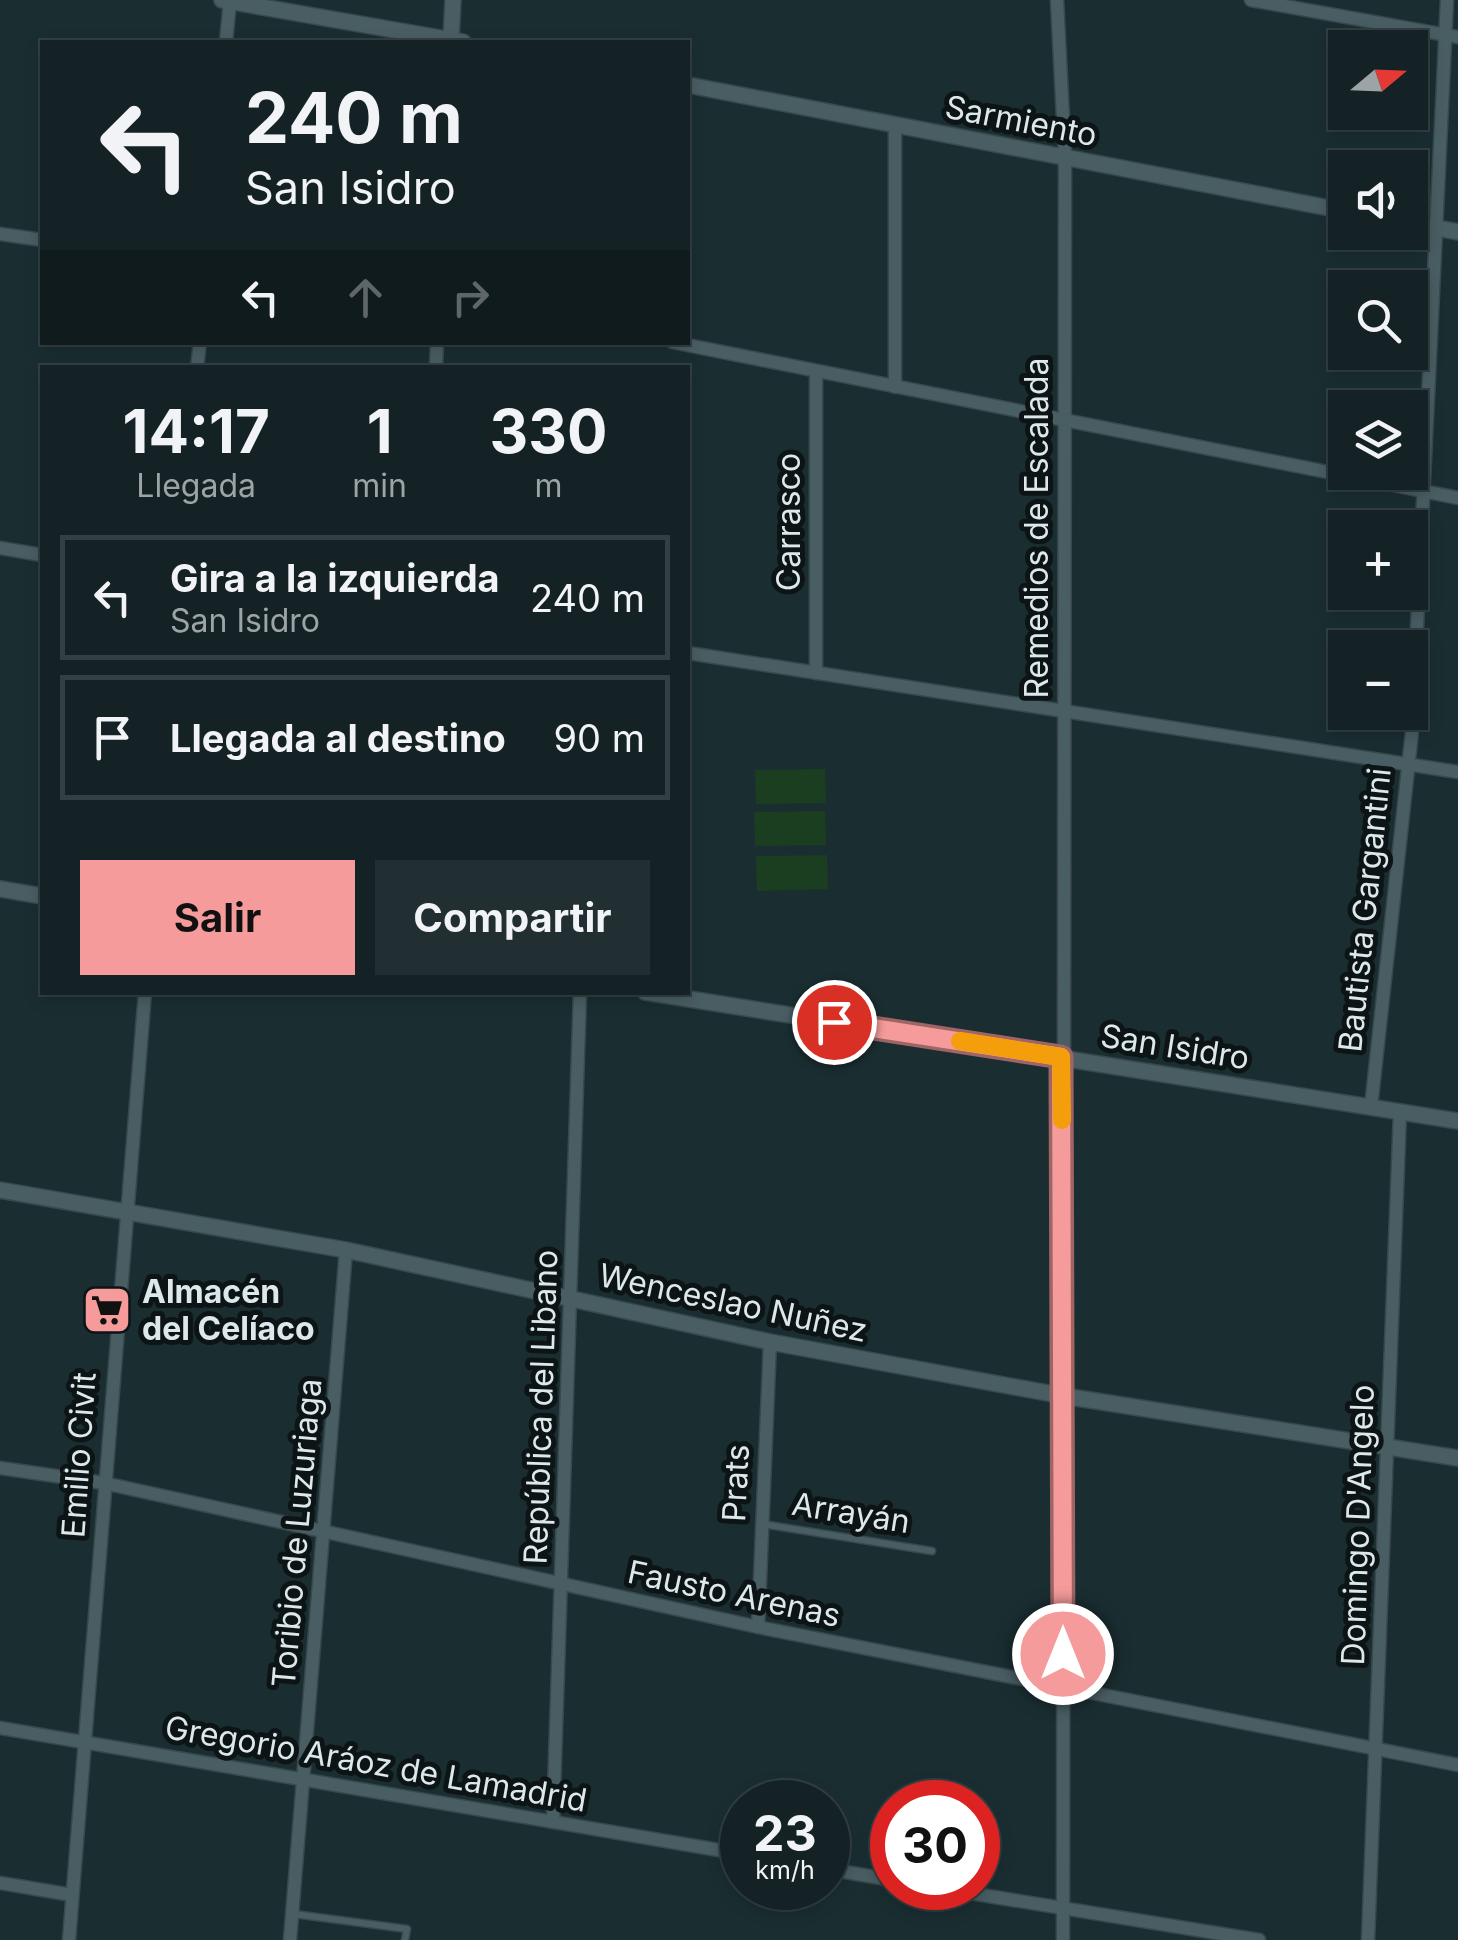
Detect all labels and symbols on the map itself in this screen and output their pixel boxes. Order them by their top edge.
north arrow [1328,30,1428,130]
street label: Sarmiento [942,87,1100,154]
street label: Remedios de Escalada [1017,357,1056,699]
street label: Carrasco [769,453,808,591]
street label: Bautista Gargantini [1330,766,1399,1054]
pin [792,980,877,1065]
street label: San Isidro [1098,1016,1252,1077]
street label: República del Libano [516,1249,565,1565]
street label: Wenceslao Nuñez [596,1255,871,1350]
place label: Almacén del Celíaco [142,1272,315,1348]
supermarket icon: Almacén del Celíaco [81,1284,133,1336]
street label: Emilio Civit [53,1371,104,1539]
street label: Toribio de Luzuriaga [264,1377,329,1689]
street label: Domingo D'Angelo [1333,1384,1382,1666]
street label: Prats [714,1443,757,1523]
street label: Arrayán [789,1484,913,1541]
street label: Fausto Arenas [624,1552,844,1635]
position arrow [1011,1602,1115,1706]
street label: Gregorio Aráoz de Lamadrid [162,1707,590,1820]
speed limit sign: 30 [870,1780,1000,1910]

